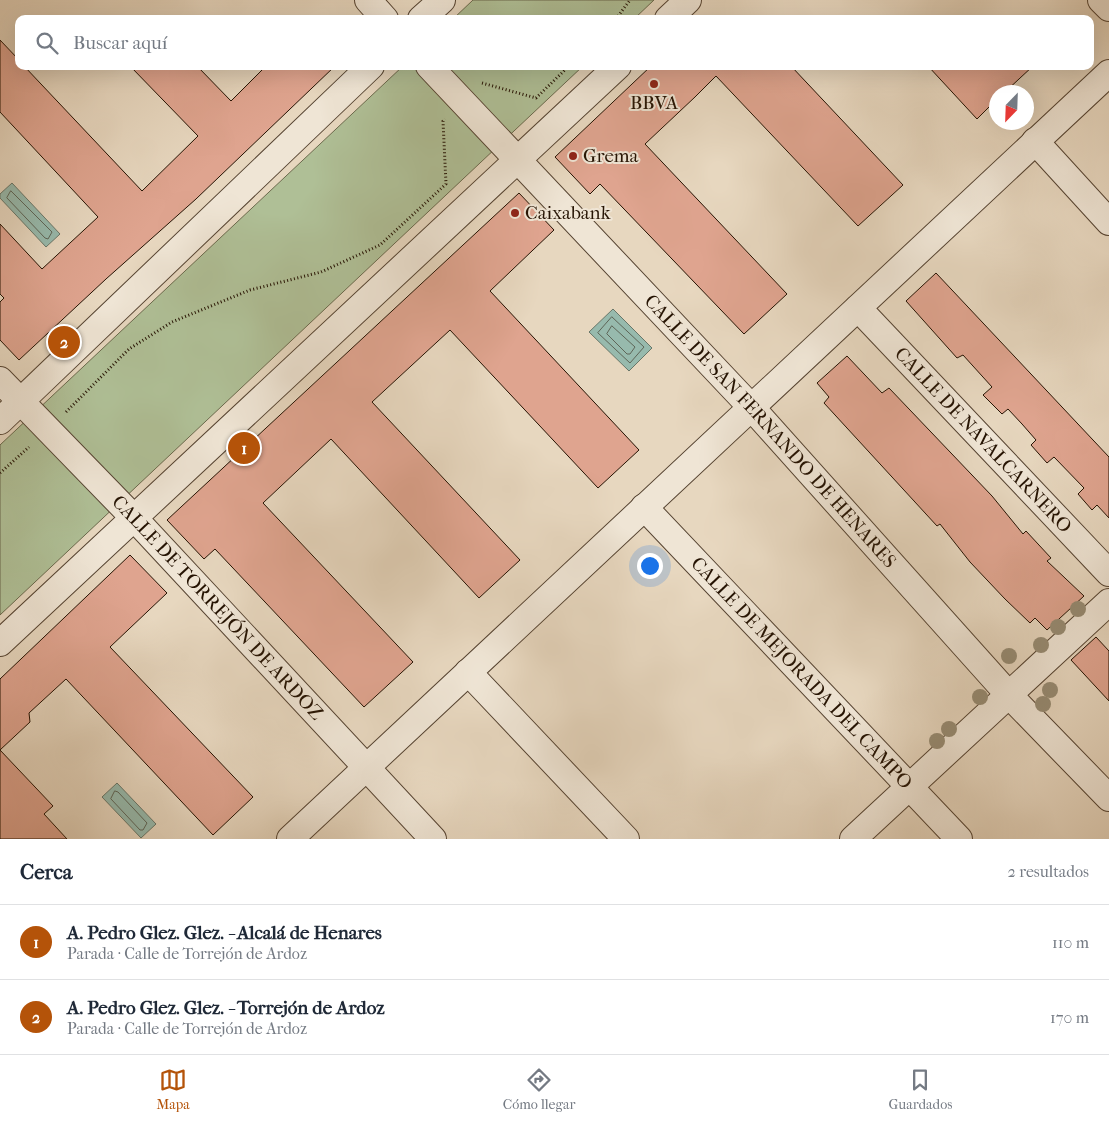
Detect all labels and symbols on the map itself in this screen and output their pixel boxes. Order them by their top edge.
marker: BBVA [648,78,660,90]
north arrow [989,85,1034,130]
place label: BBVA [630,92,679,114]
place label: Grema [583,145,639,167]
marker: Grema [567,150,579,162]
place label: Caixabank [525,202,611,224]
marker: Caixabank [509,207,521,219]
street label: CALLE DE SAN FERNANDO DE HENARES [640,290,901,573]
pin: 2 [48,323,80,361]
street label: CALLE DE NAVALCARNERO [890,343,1076,537]
pin: 1 [228,429,260,467]
street label: CALLE DE TORREJÓN DE ARDOZ [107,491,328,725]
your location [637,553,663,579]
street label: CALLE DE MEJORADA DEL CAMPO [686,553,917,794]

